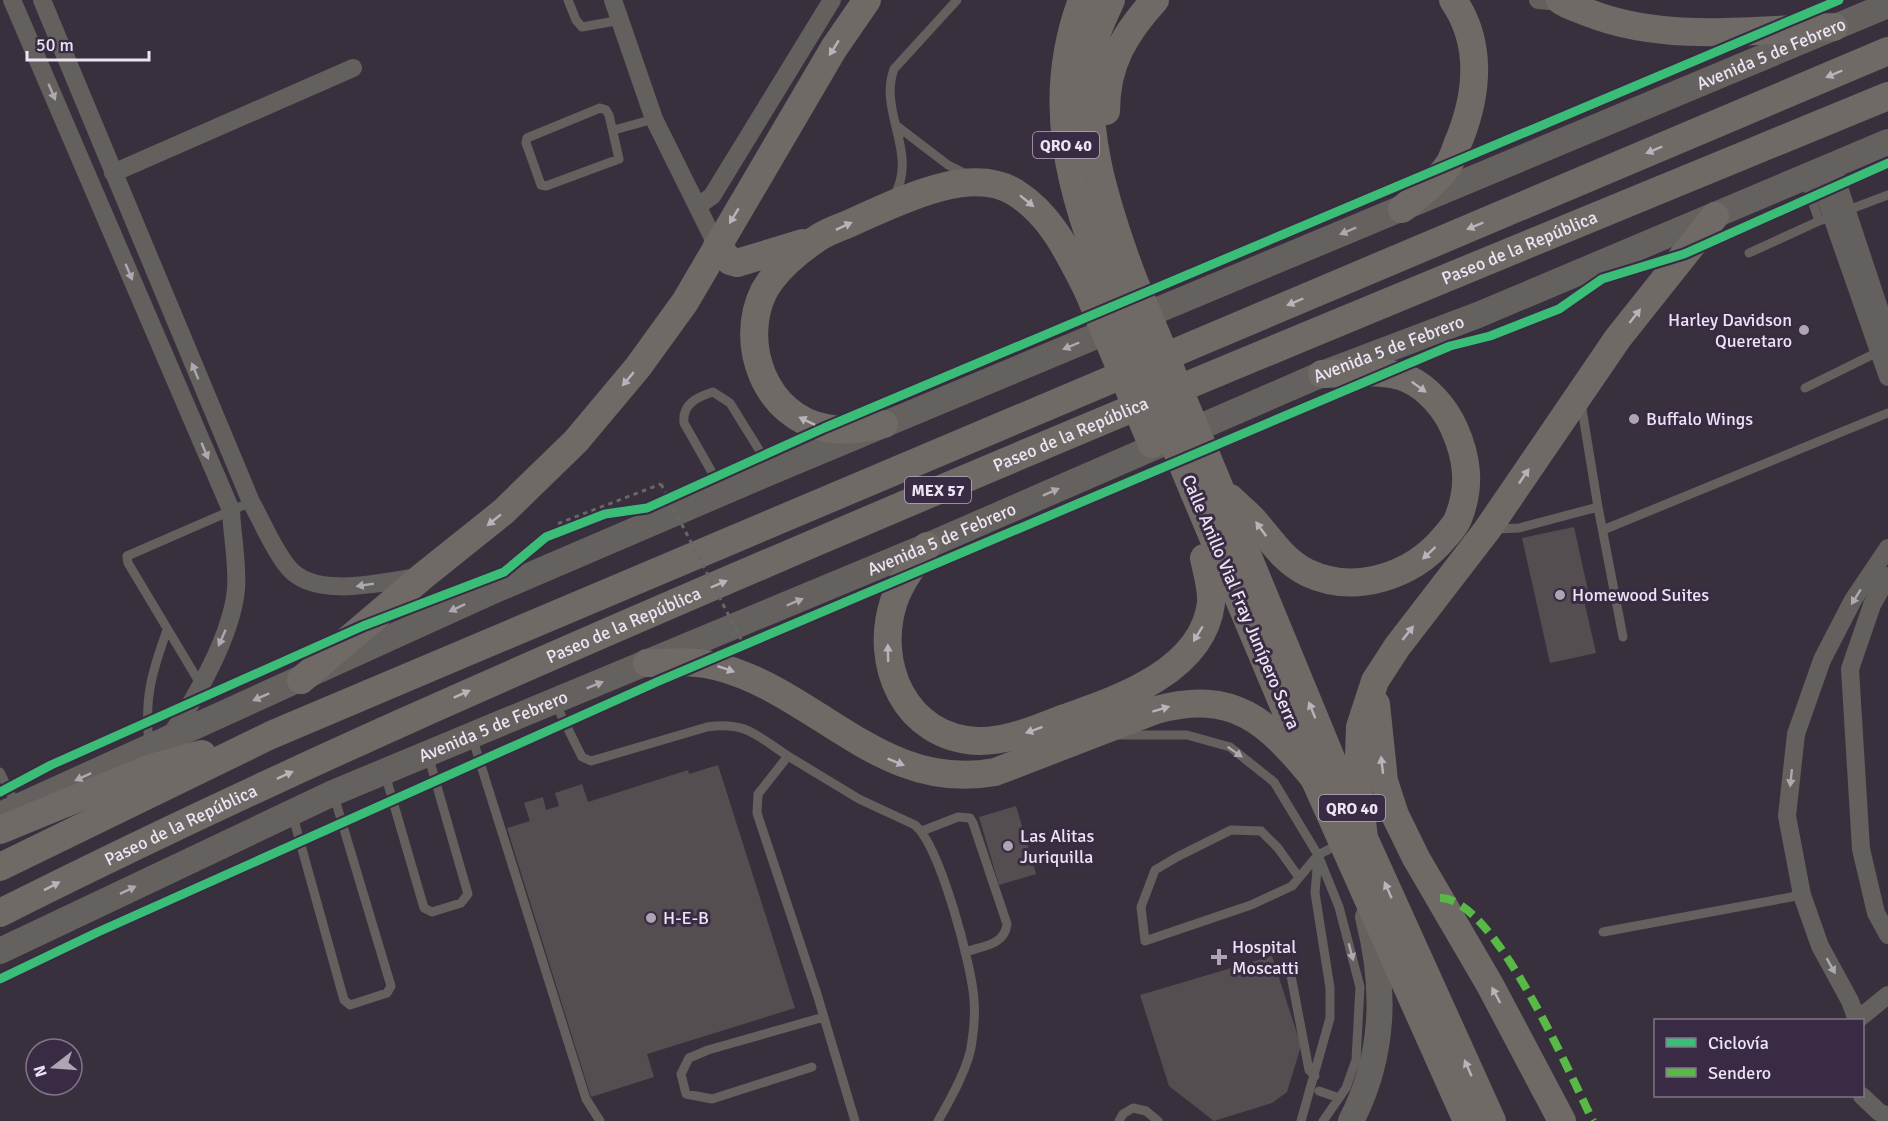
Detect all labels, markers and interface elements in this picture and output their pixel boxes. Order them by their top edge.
street label: Avenida 5 de Febrero [1693,13,1849,95]
scale bar [27,24,148,62]
text: 50 m [36,34,74,56]
one-way arrow [828,40,839,57]
one-way arrow [1825,70,1843,79]
one-way arrow [47,84,57,102]
road number: QRO 40 [1033,132,1099,158]
one-way arrow [1645,145,1663,155]
one-way arrow [1019,195,1034,207]
street label: Paseo de la República [1438,206,1600,290]
one-way arrow [729,208,740,224]
one-way arrow [836,221,854,231]
one-way arrow [1466,222,1484,231]
one-way arrow [1339,226,1357,236]
one-way arrow [124,263,133,280]
one-way arrow [1286,297,1304,307]
one-way arrow [1629,308,1642,324]
place label: Harley Davidson Queretaro [1668,309,1792,352]
street label: Avenida 5 de Febrero [1310,310,1467,388]
marker: Harley Davidson Queretaro [1797,323,1811,337]
one-way arrow [1062,342,1080,351]
one-way arrow [190,362,199,380]
one-way arrow [621,371,634,387]
one-way arrow [1410,381,1426,393]
street label: Paseo de la República [990,392,1152,477]
place label: Buffalo Wings [1646,408,1753,430]
marker: Buffalo Wings [1627,412,1641,426]
one-way arrow [798,416,816,426]
one-way arrow [201,442,210,460]
one-way arrow [1518,469,1530,485]
street label: Calle Anillo Vial Fray Junípero Serra [1177,471,1305,733]
road number: MEX 57 [905,477,971,503]
one-way arrow [1043,487,1061,497]
street label: Avenida 5 de Febrero [864,498,1019,581]
one-way arrow [486,513,501,526]
one-way arrow [1255,522,1267,537]
one-way arrow [1422,546,1437,559]
one-way arrow [710,579,728,589]
one-way arrow [355,581,374,590]
street label: Paseo de la República [543,582,704,668]
place label: Homewood Suites [1572,584,1709,606]
marker: Homewood Suites [1553,588,1567,602]
one-way arrow [1850,589,1861,605]
one-way arrow [786,597,804,607]
one-way arrow [449,603,466,612]
one-way arrow [1402,625,1414,641]
one-way arrow [1193,626,1204,642]
one-way arrow [217,630,226,647]
one-way arrow [883,644,893,663]
one-way arrow [717,665,735,674]
one-way arrow [587,680,605,690]
street label: Avenida 5 de Febrero [415,686,571,767]
one-way arrow [454,689,472,699]
one-way arrow [252,692,269,701]
one-way arrow [1307,701,1316,719]
one-way arrow [1152,704,1170,713]
one-way arrow [1024,725,1042,735]
one-way arrow [1227,746,1243,758]
one-way arrow [1377,756,1387,775]
one-way arrow [888,757,906,767]
one-way arrow [1786,769,1796,788]
one-way arrow [276,770,293,779]
one-way arrow [74,772,91,781]
street label: Paseo de la República [101,779,261,871]
road number: QRO 40 [1319,795,1385,821]
place label: Las Alitas Juriquilla [1020,825,1094,868]
marker: Las Alitas Juriquilla [1001,839,1015,853]
one-way arrow [1383,881,1392,898]
one-way arrow [44,882,61,891]
one-way arrow [120,885,137,894]
place label: H-E-B [663,907,709,929]
marker: H-E-B [644,911,658,925]
place label: Hospital Moscatti [1232,936,1299,979]
one-way arrow [1347,944,1356,962]
marker: Hospital Moscatti [1210,948,1228,966]
one-way arrow [1826,957,1836,974]
one-way arrow [1491,986,1501,1003]
legend [1654,1019,1864,1097]
text: Ciclovía [1708,1032,1769,1054]
north arrow [24,1037,84,1097]
one-way arrow [1463,1059,1472,1076]
text: Sendero [1708,1062,1771,1084]
text: N [29,1063,52,1079]

